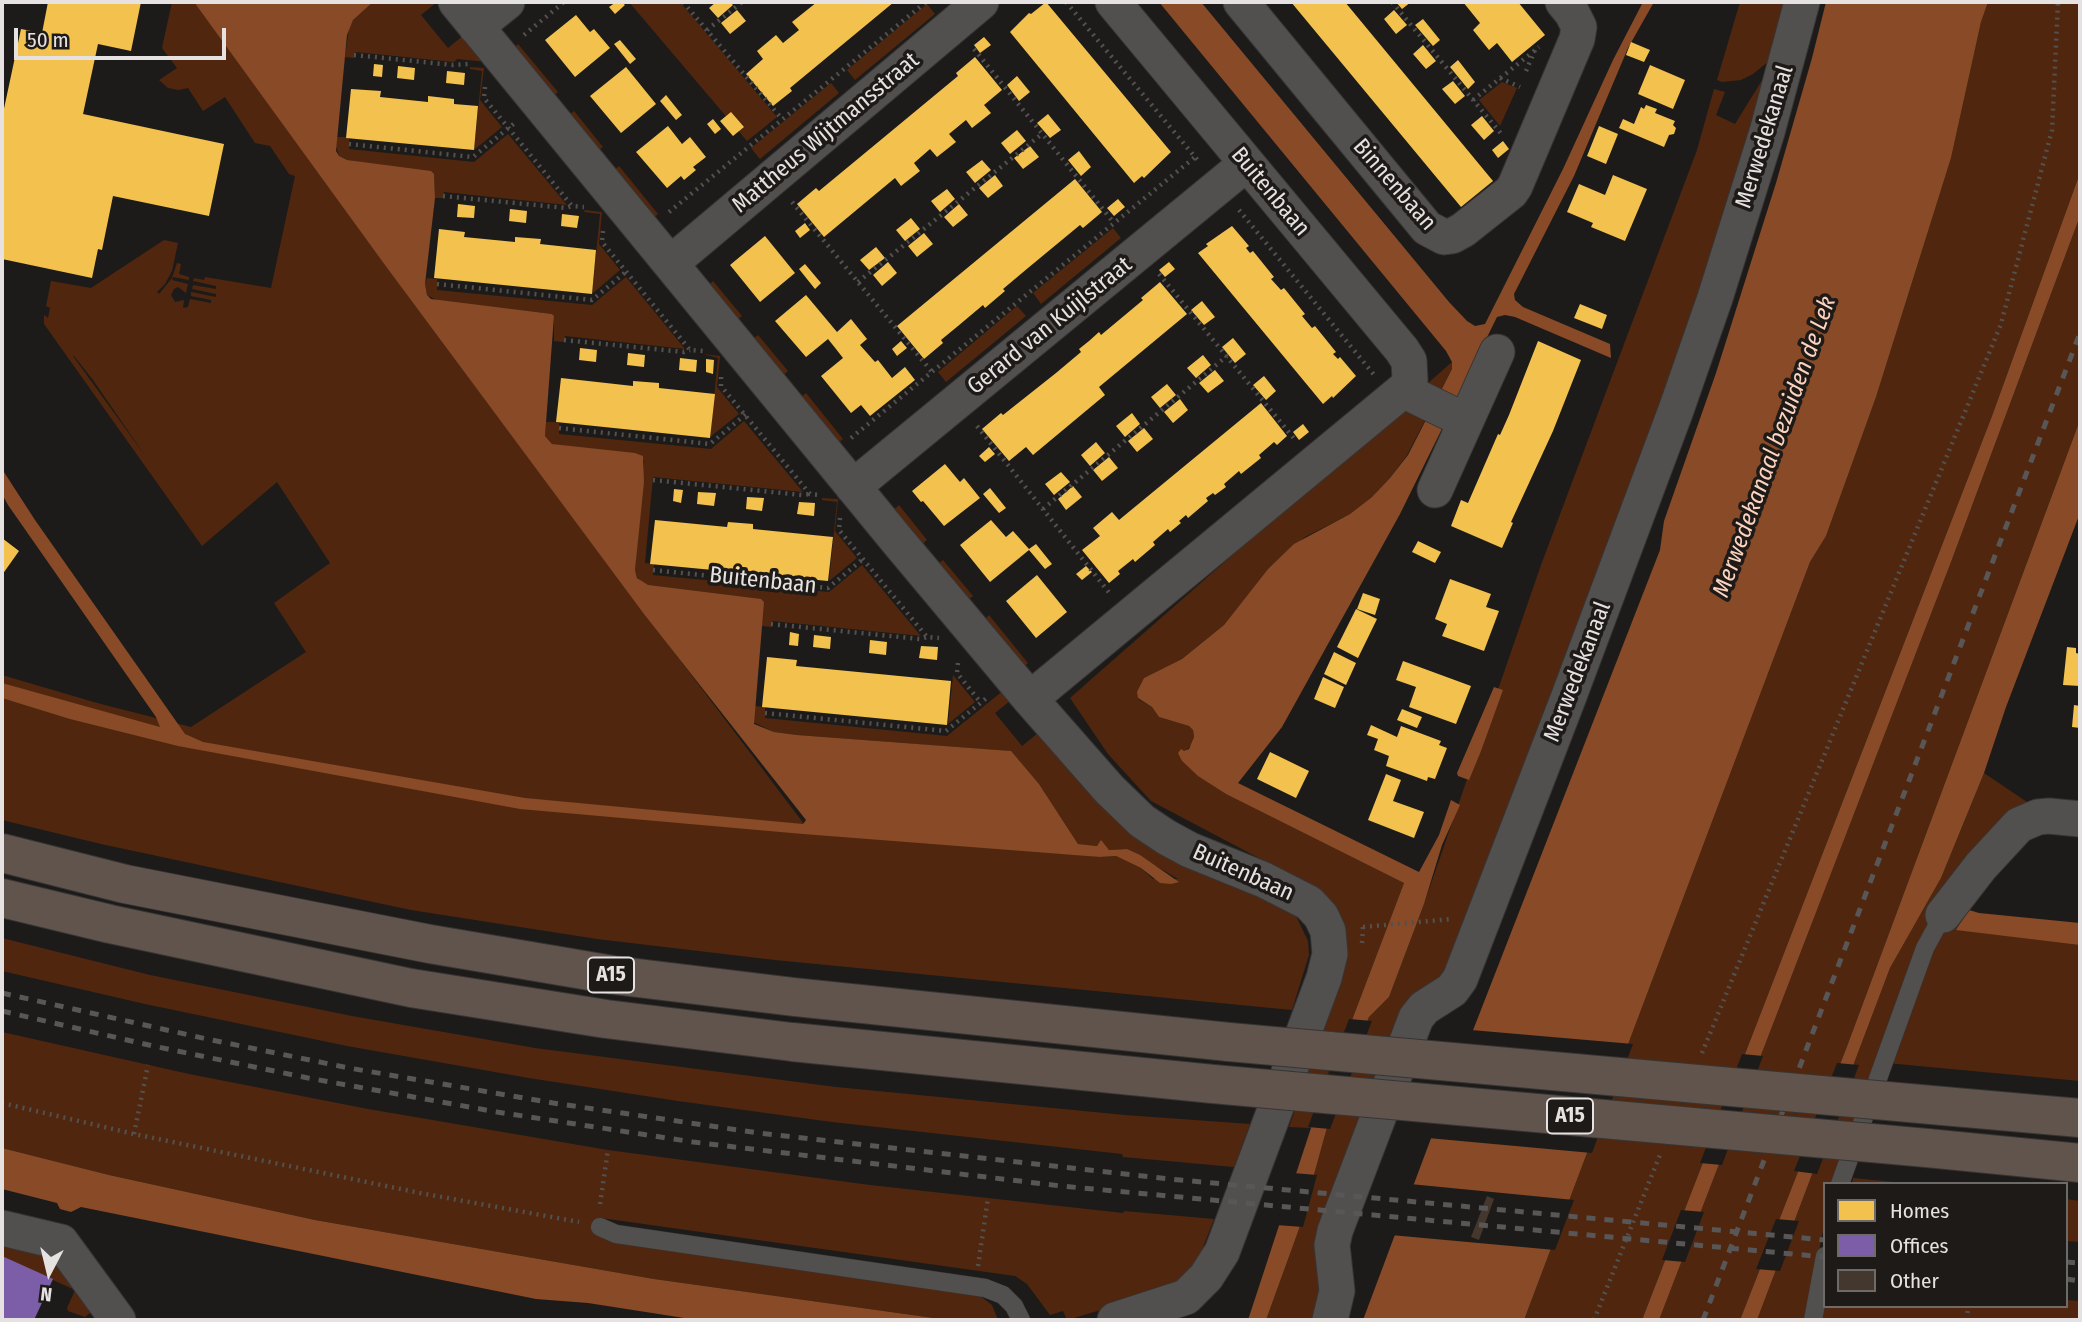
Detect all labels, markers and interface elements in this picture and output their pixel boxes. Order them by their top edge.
scale bar [18,14,229,58]
text: 50 m [27,27,69,53]
street label: Mattheus Wijtmansstraat [727,47,925,219]
street label: Merwedekanaal [1730,62,1800,212]
street label: Binnenbaan [1347,133,1441,237]
street label: Buitenbaan [1225,142,1315,242]
street label: Gerard van Kuijlstraat [962,251,1138,401]
water label: Merwedekanaal bezuiden de Lek [1707,293,1843,601]
street label: Buitenbaan [708,562,818,600]
street label: Merwedekanaal [1539,598,1617,746]
street label: Buitenbaan [1188,839,1298,907]
road number: A15 [588,958,634,992]
road number: A15 [1547,1098,1593,1134]
legend [1823,1182,2068,1308]
text: Homes [1890,1198,1949,1224]
text: Offices [1890,1233,1949,1259]
north arrow [14,1238,84,1308]
text: Other [1890,1268,1939,1294]
text: N [39,1282,53,1306]

